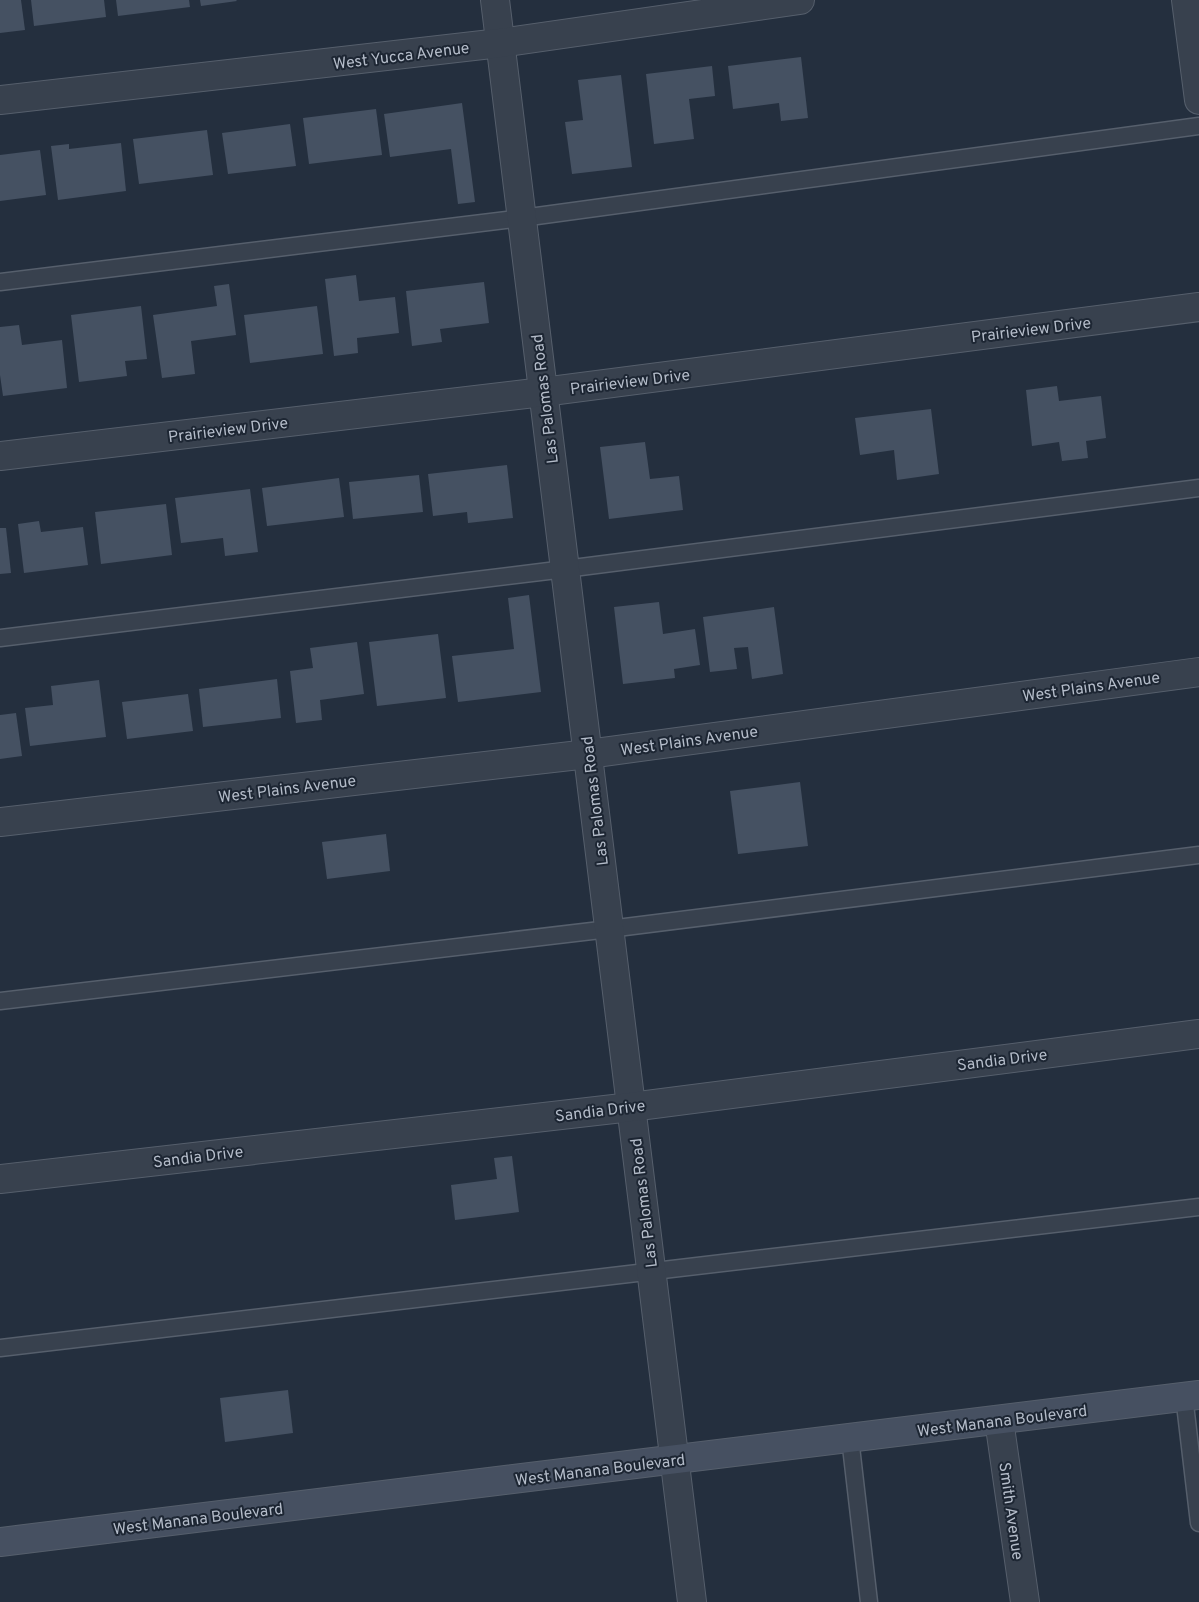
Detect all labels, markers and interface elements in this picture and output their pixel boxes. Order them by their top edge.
street label: West Yucca Avenue [332,39,471,75]
street label: Prairieview Drive [970,314,1092,348]
street label: Las Palomas Road [528,333,564,465]
street label: Prairieview Drive [569,366,691,400]
street label: Prairieview Drive [167,414,289,448]
street label: West Plains Avenue [1021,668,1161,708]
street label: West Plains Avenue [619,722,759,762]
street label: Las Palomas Road [578,735,614,867]
street label: West Plains Avenue [217,772,357,808]
street label: Sandia Drive [956,1046,1048,1076]
street label: Sandia Drive [554,1097,646,1127]
street label: Las Palomas Road [627,1137,663,1269]
street label: Sandia Drive [152,1143,244,1173]
street label: West Manana Boulevard [916,1402,1088,1442]
street label: West Manana Boulevard [514,1451,686,1491]
street label: Smith Avenue [993,1461,1027,1561]
street label: West Manana Boulevard [112,1500,284,1540]

